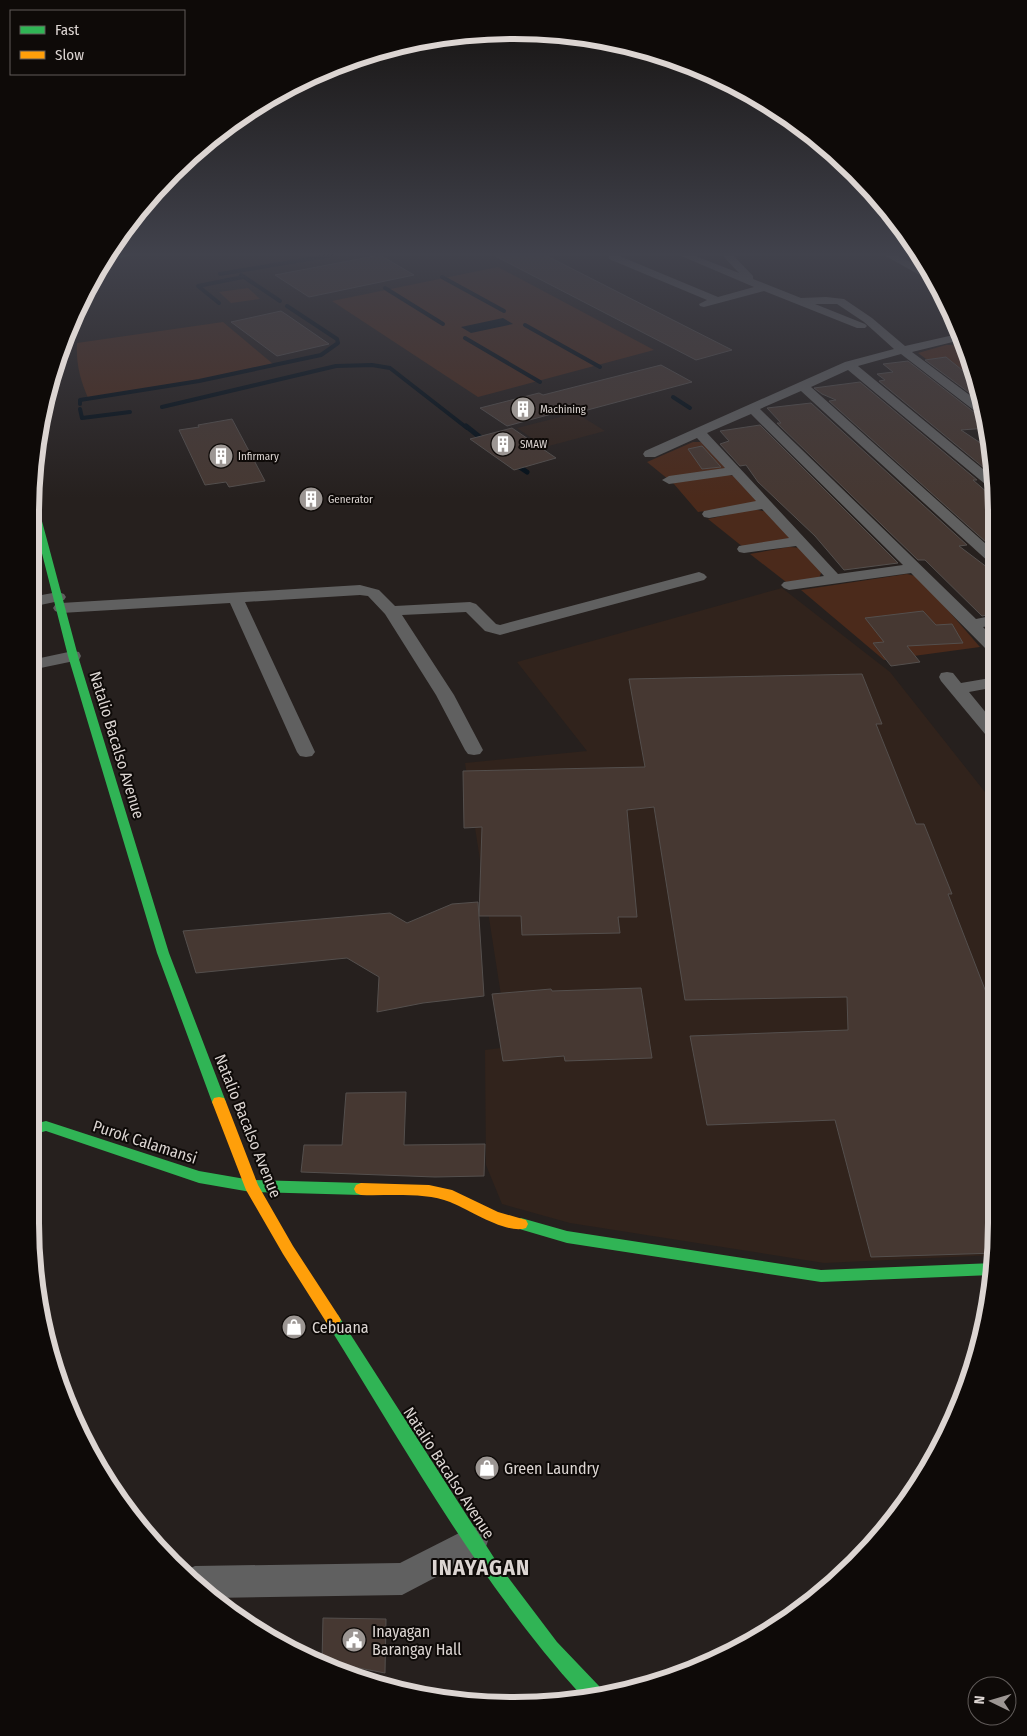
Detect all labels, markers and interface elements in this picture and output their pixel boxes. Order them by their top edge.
legend [10,10,185,75]
text: Fast [55,21,79,39]
text: Slow [55,46,84,64]
building icon: Machining [510,396,536,422]
place label: Machining [540,403,587,416]
building icon: SMAW [490,431,516,457]
place label: SMAW [520,438,547,451]
building icon: Infirmary [208,443,234,469]
place label: Infirmary [238,450,279,463]
building icon: Generator [298,486,324,512]
place label: Generator [328,493,373,506]
street label: Natalio Bacalso Avenue [86,669,148,821]
street label: Natalio Bacalso Avenue [211,1051,286,1201]
street label: Purok Calamansi [91,1116,199,1168]
shop icon: Cebuana [281,1314,307,1340]
place label: Cebuana [312,1318,369,1337]
street label: Natalio Bacalso Avenue [399,1404,499,1542]
shop icon: Green Laundry [474,1455,500,1481]
place label: Green Laundry [504,1459,600,1478]
district label: INAYAGAN [432,1554,530,1581]
place label: Inayagan Barangay Hall [372,1622,462,1659]
public building icon: Inayagan Barangay Hall [341,1627,367,1653]
north arrow [967,1676,1017,1726]
text: N [971,1695,988,1705]

